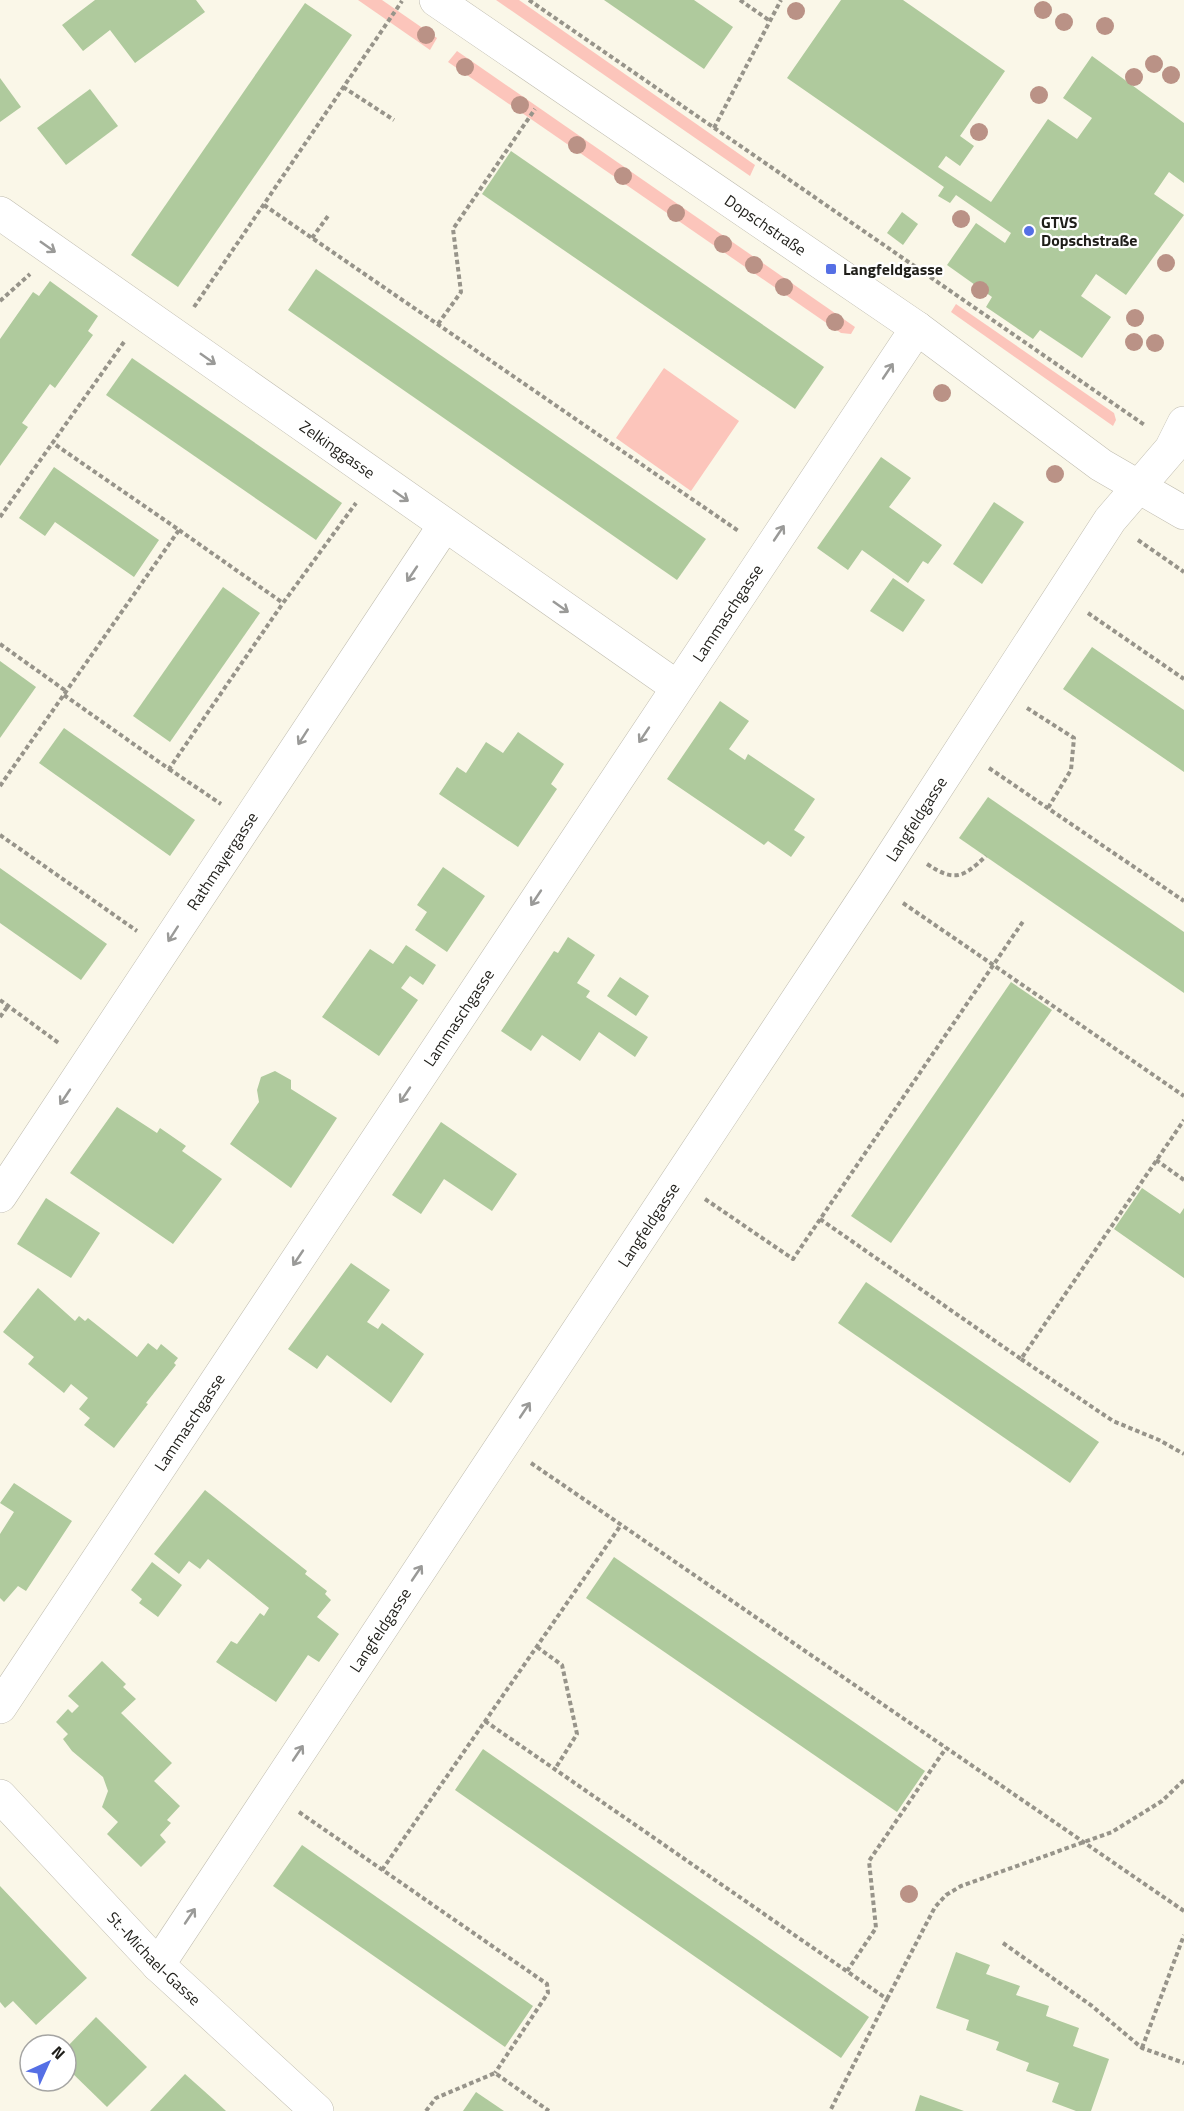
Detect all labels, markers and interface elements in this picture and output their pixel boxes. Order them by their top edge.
street label: Dopschstraße [720,188,811,261]
place label: GTVS Dopschstraße [1041,210,1137,252]
marker: GTVS Dopschstraße [1022,224,1036,238]
one-way arrow [39,241,56,253]
place label: Langfeldgasse [843,257,943,281]
marker: Langfeldgasse [824,262,838,276]
one-way arrow [199,353,215,365]
one-way arrow [881,363,894,380]
street label: Zelkinggasse [295,414,380,484]
one-way arrow [393,489,409,502]
one-way arrow [773,526,785,542]
street label: Lammaschgasse [686,559,769,666]
one-way arrow [405,566,418,583]
one-way arrow [553,601,569,613]
one-way arrow [638,727,650,743]
one-way arrow [297,728,310,745]
street label: Langfeldgasse [880,772,953,866]
street label: Rathmayergasse [181,807,264,915]
one-way arrow [530,889,542,906]
one-way arrow [167,926,179,942]
street label: Lammaschgasse [417,964,500,1071]
one-way arrow [399,1087,412,1104]
one-way arrow [59,1088,71,1105]
street label: Langfeldgasse [612,1178,685,1272]
one-way arrow [291,1249,303,1266]
street label: Lammaschgasse [148,1369,231,1476]
one-way arrow [519,1403,531,1419]
one-way arrow [412,1565,424,1582]
street label: Langfeldgasse [343,1583,417,1677]
one-way arrow [292,1745,304,1762]
street label: St.-Michael-Gasse [102,1906,207,2011]
one-way arrow [184,1908,196,1924]
north arrow [18,2033,78,2093]
text: N [46,2040,71,2065]

